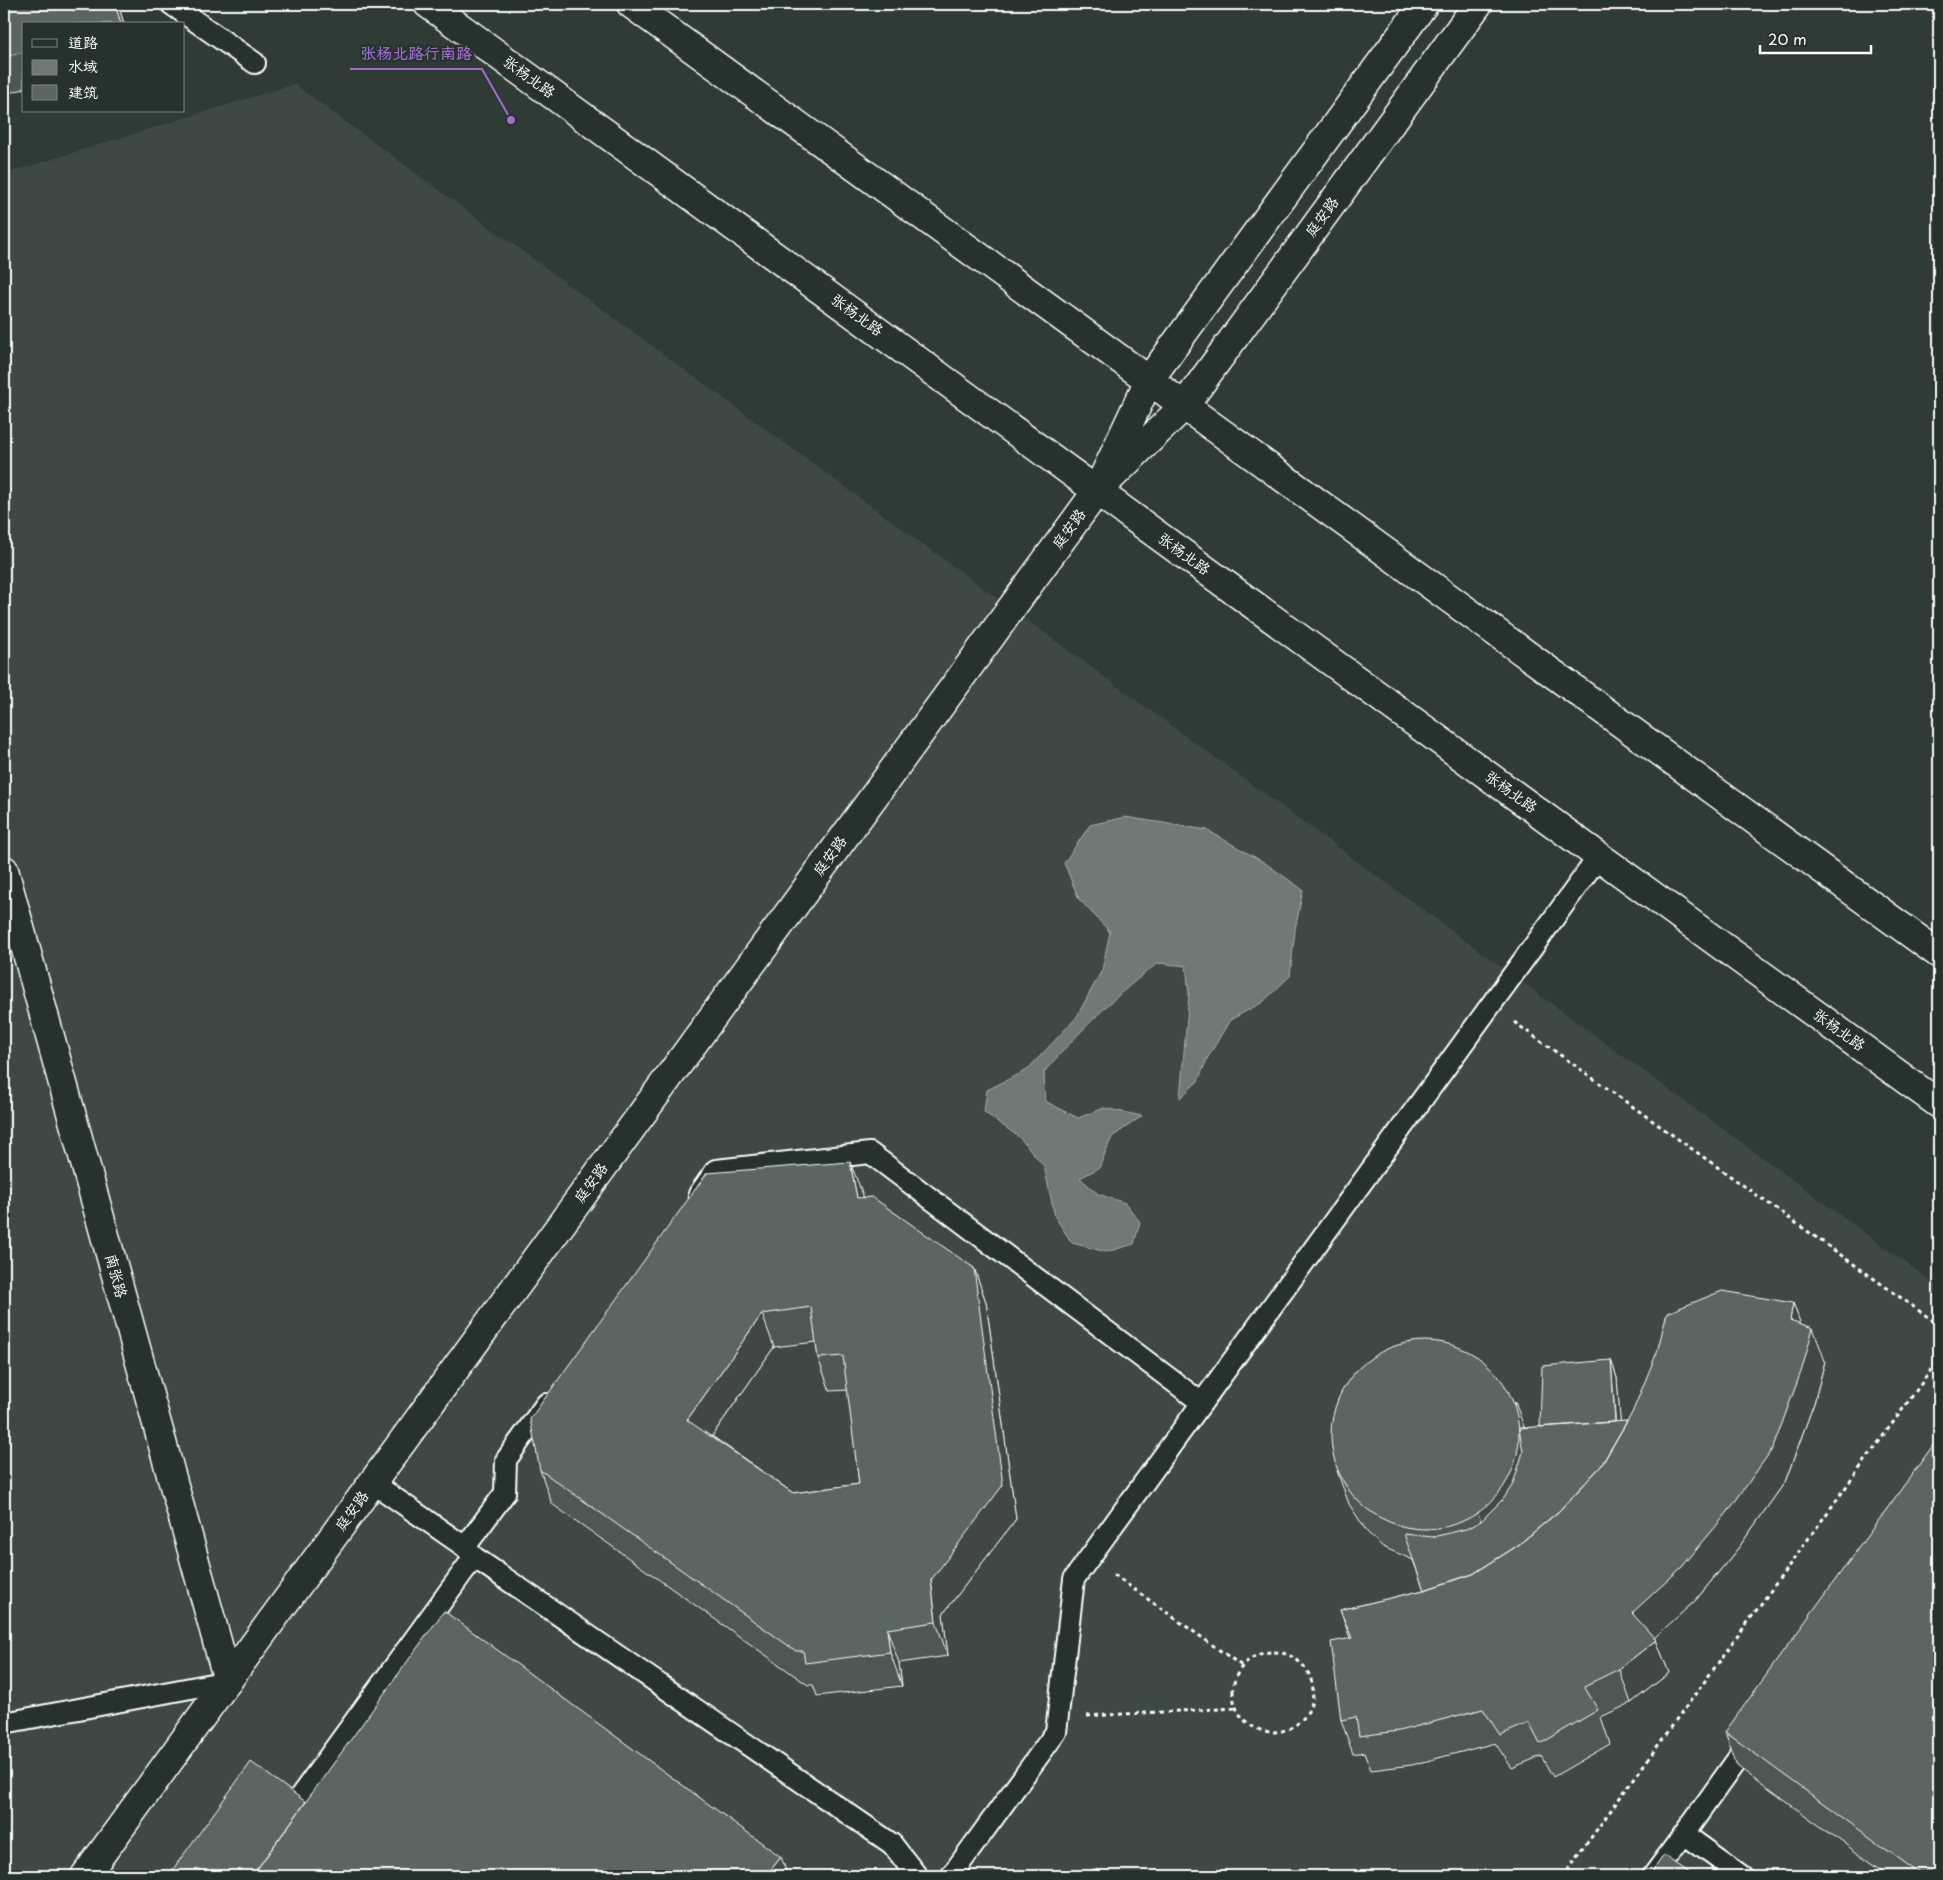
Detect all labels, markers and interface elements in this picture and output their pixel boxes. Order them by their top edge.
legend [22,22,185,112]
scale bar [1760,22,1872,54]
text: 20 m [1768,27,1807,50]
text: 道路 [68,30,98,53]
callout: 张杨北路行南路 [350,38,482,69]
text: 张杨北路行南路 [360,40,472,64]
street label: 张杨北路 [499,49,561,103]
text: 水域 [68,54,98,77]
text: 建筑 [68,80,98,103]
street label: 庭安路 [1298,191,1343,241]
street label: 张杨北路 [827,287,889,341]
street label: 庭安路 [1045,503,1090,553]
street label: 张杨北路 [1154,526,1216,580]
street label: 张杨北路 [1481,764,1543,818]
street label: 庭安路 [806,830,851,880]
street label: 张杨北路 [1809,1002,1871,1056]
street label: 庭安路 [567,1157,612,1207]
street label: 南张路 [101,1251,134,1300]
street label: 庭安路 [328,1485,373,1535]

